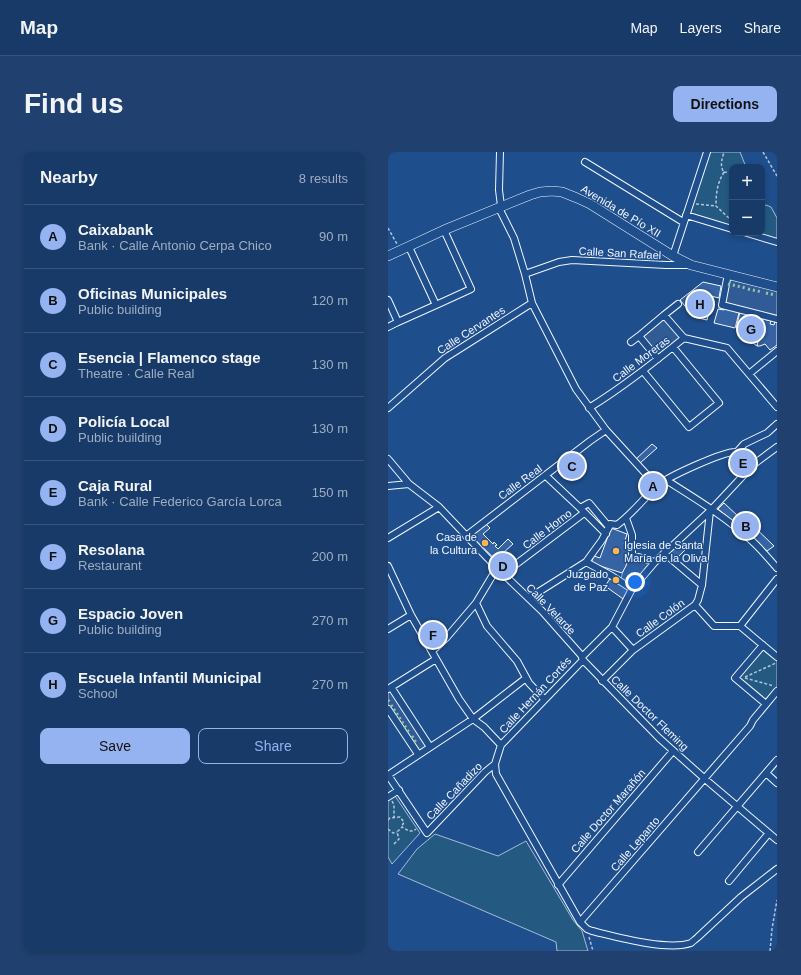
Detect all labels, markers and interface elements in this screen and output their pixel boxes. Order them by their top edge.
text: Map [20,17,58,38]
text: Map [630,20,658,36]
text: Layers [680,20,722,36]
text: Share [744,20,781,36]
button: Directions [673,86,777,122]
text: Find us [24,88,124,119]
map controls [729,164,765,236]
button: + [729,164,765,200]
text: Nearby [40,168,98,187]
text: 8 results [299,171,348,186]
street label: Avenida de Pío XII [579,182,663,240]
button: − [729,200,765,236]
text: Caixabank [78,221,153,238]
text: A [48,229,58,244]
text: 90 m [319,229,348,244]
text: Bank · Calle Antonio Cerpa Chico [78,238,272,253]
street label: Calle San Rafael [578,245,662,261]
text: Oficinas Municipales [78,285,227,302]
pin: H [687,289,713,319]
text: B [48,293,58,308]
text: 120 m [312,293,348,308]
text: Public building [78,302,162,317]
street label: Calle Cervantes [435,303,507,356]
pin: G [738,314,764,344]
street label: Calle Moreras [610,333,672,384]
text: Esencia | Flamenco stage [78,349,261,366]
text: C [48,357,58,372]
text: 130 m [312,357,348,372]
text: Theatre · Calle Real [78,366,194,381]
text: Policía Local [78,413,170,430]
text: D [48,421,58,436]
text: 130 m [312,421,348,436]
text: Public building [78,430,162,445]
pin: E [730,448,756,478]
pin: C [559,451,585,481]
street label: Calle Real [496,462,544,502]
pin: A [640,471,666,501]
text: Caja Rural [78,477,152,494]
text: E [49,485,57,500]
text: 150 m [312,485,348,500]
text: Bank · Calle Federico García Lorca [78,494,282,509]
street label: Calle Horno [520,507,574,551]
pin: B [733,511,759,541]
place label: Casa de la Cultura [430,531,478,556]
marker: Casa de la Cultura [480,538,490,548]
place label: Iglesia de Santa María de la Oliva [624,539,708,564]
text: Resolana [78,541,145,558]
marker: Iglesia de Santa María de la Oliva [611,546,621,556]
text: F [49,549,57,564]
text: 200 m [312,549,348,564]
pin: D [490,551,516,581]
text: Restaurant [78,558,142,573]
place label: Juzgado de Paz [566,568,608,593]
your location [625,572,645,592]
marker: Juzgado de Paz [611,575,621,585]
street label: Calle Velarde [524,581,578,637]
street label: Calle Colón [633,596,687,640]
text: Espacio Joven [78,605,183,622]
text: G [48,613,58,628]
text: 270 m [312,613,348,628]
pin: F [420,620,446,650]
text: Public building [78,622,162,637]
street label: Calle Hernán Cortés [497,654,574,736]
text: Escuela Infantil Municipal [78,669,261,686]
street label: Calle Doctor Fleming [609,673,691,753]
text: H [48,677,58,692]
text: 270 m [312,677,348,692]
text: School [78,686,118,701]
button: Save [40,728,190,764]
button: Share [198,728,348,764]
street label: Calle Cañadizo [424,760,484,822]
street label: Calle Doctor Marañón [568,767,648,855]
street label: Calle Lepanto [608,814,662,874]

